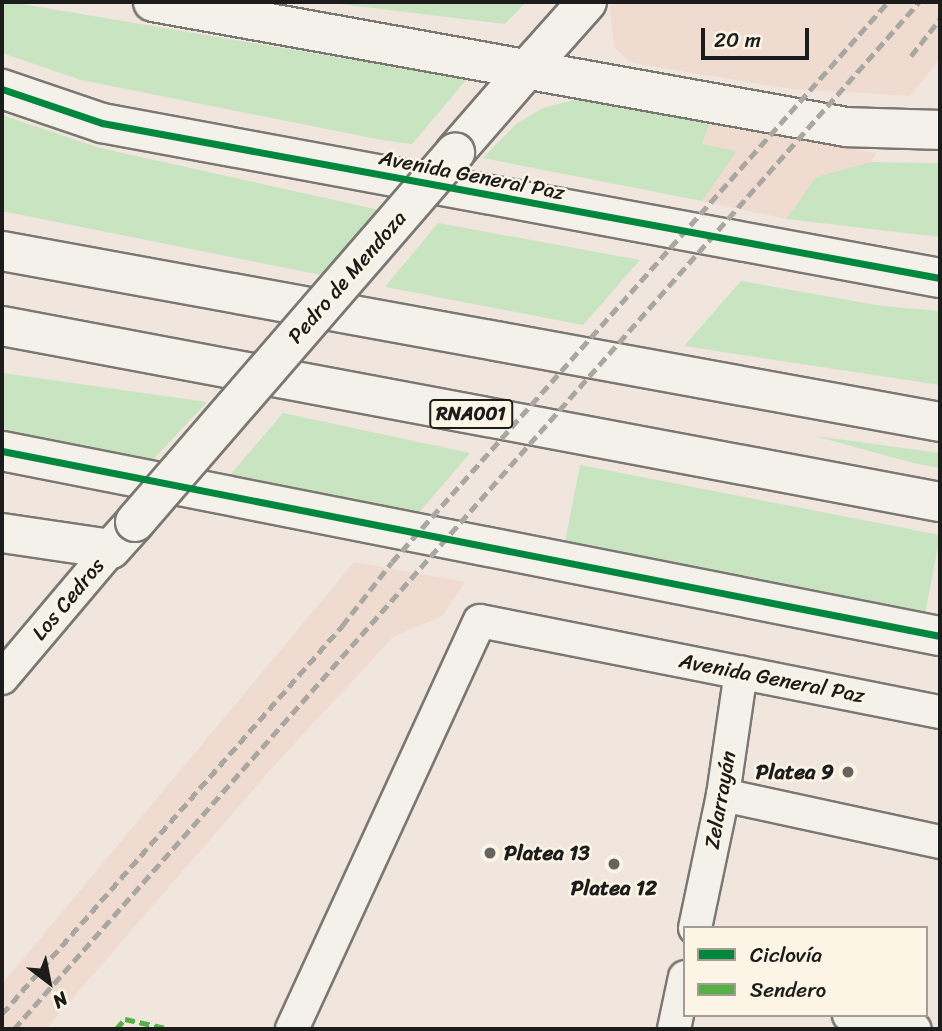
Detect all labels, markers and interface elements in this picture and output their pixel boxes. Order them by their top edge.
scale bar [704,14,813,58]
text: 20 m [714,21,761,59]
street label: Avenida General Paz [377,145,567,205]
street label: Pedro de Mendoza [282,205,412,349]
road number: RNA001 [429,398,513,430]
street label: Los Cedros [27,553,109,645]
street label: Avenida General Paz [677,648,867,708]
street label: Zelarrayán [699,749,741,851]
place label: Platea 9 [756,759,834,785]
marker: Platea 9 [840,764,856,780]
place label: Platea 13 [504,840,590,866]
marker: Platea 13 [482,845,498,861]
marker: Platea 12 [606,856,622,872]
place label: Platea 12 [571,875,657,901]
legend [683,926,928,1017]
text: Ciclovía [750,936,822,974]
north arrow [14,947,84,1017]
text: Sendero [750,971,826,1009]
text: N [46,983,75,1018]

